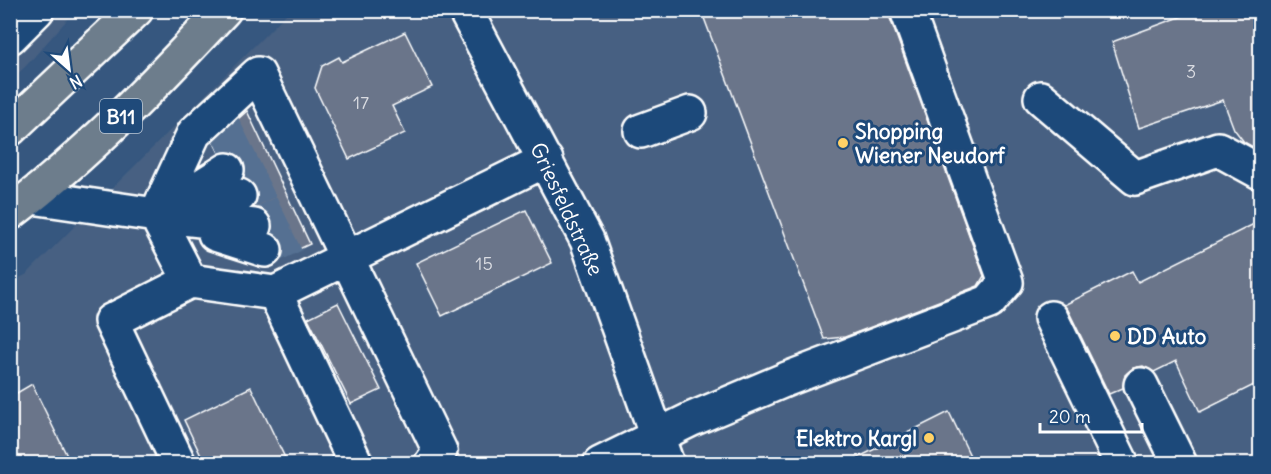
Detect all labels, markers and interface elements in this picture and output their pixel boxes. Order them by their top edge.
north arrow [39,39,99,99]
house number: 3 [1186,60,1196,83]
text: N [66,71,86,94]
house number: 17 [353,91,369,114]
road number: B11 [100,99,142,133]
place label: Shopping Wiener Neudorf [855,118,1006,169]
marker: Shopping Wiener Neudorf [836,136,850,150]
street label: Griesfeldstraße [524,138,610,280]
house number: 15 [475,252,493,275]
place label: DD Auto [1127,323,1207,350]
marker: DD Auto [1108,329,1122,343]
scale bar [1040,396,1142,434]
text: 20 m [1049,405,1091,428]
place label: Elektro Kargl [796,425,917,452]
marker: Elektro Kargl [922,431,936,445]

